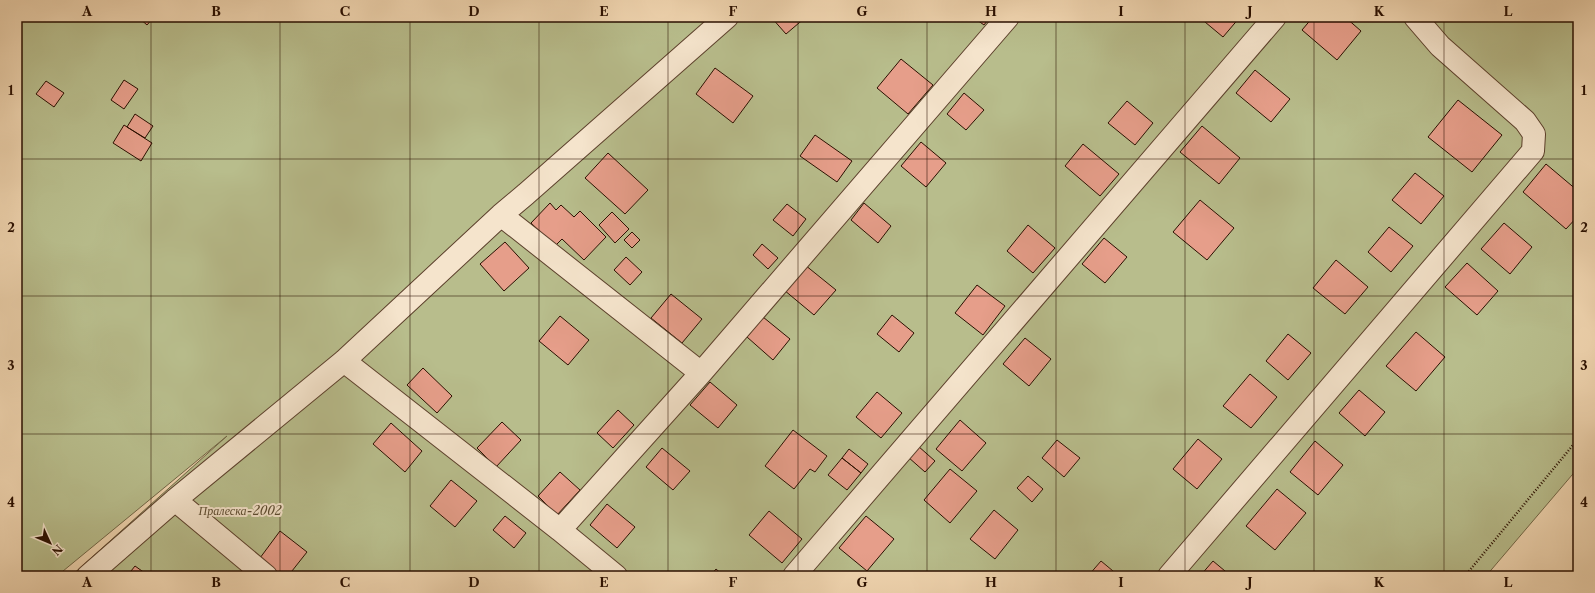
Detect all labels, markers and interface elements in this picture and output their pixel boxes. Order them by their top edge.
text: A [81,3,93,19]
text: B [211,3,221,19]
text: C [340,3,350,19]
text: D [468,3,480,19]
text: E [599,3,609,19]
text: F [729,3,738,19]
text: G [856,3,868,19]
text: H [985,3,997,19]
text: I [1118,3,1124,19]
text: J [1245,3,1253,19]
text: K [1374,3,1385,19]
text: L [1504,3,1513,19]
text: 1 [8,82,14,98]
text: 1 [1581,82,1587,98]
text: 2 [7,219,15,235]
text: 2 [1580,219,1588,235]
text: 3 [7,357,15,373]
text: 3 [1580,357,1588,373]
text: 4 [7,494,15,510]
text: 4 [1580,494,1588,510]
park label: Пралеска-2002 [197,503,283,518]
north arrow [30,523,70,563]
text: N [49,542,66,559]
text: A [81,574,93,590]
text: B [211,574,221,590]
text: C [340,574,350,590]
text: D [468,574,480,590]
text: E [599,574,609,590]
text: F [729,574,738,590]
text: G [856,574,868,590]
text: H [985,574,997,590]
text: I [1118,574,1124,590]
text: J [1245,574,1253,590]
text: K [1374,574,1385,590]
text: L [1504,574,1513,590]

